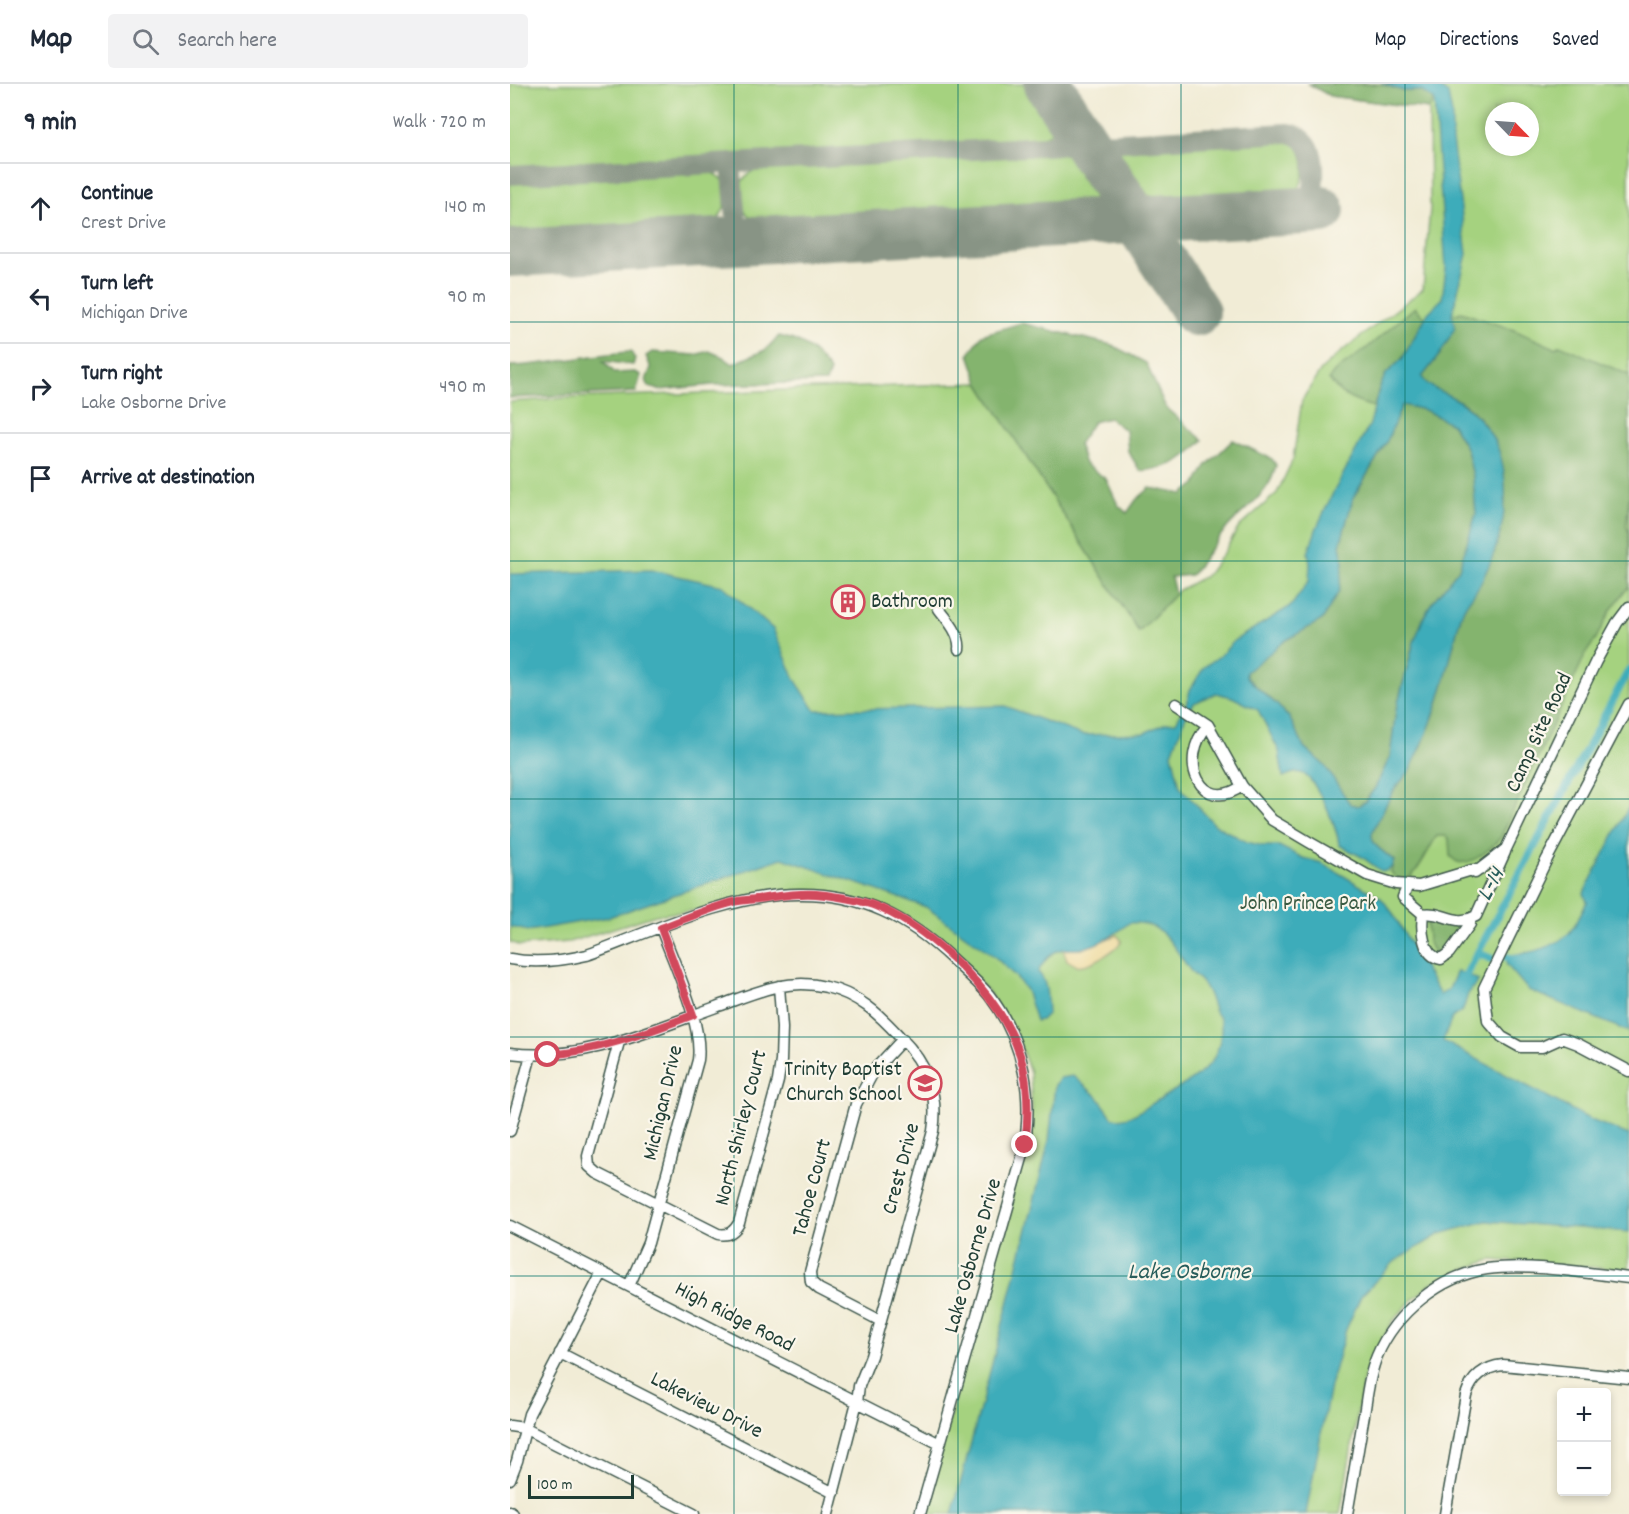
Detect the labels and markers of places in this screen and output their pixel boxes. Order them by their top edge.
building icon: Bathroom [830,584,866,620]
place label: Bathroom [871,587,953,618]
place label: Trinity Baptist Church School [784,1055,902,1111]
school or university icon: Trinity Baptist Church School [907,1065,943,1101]

